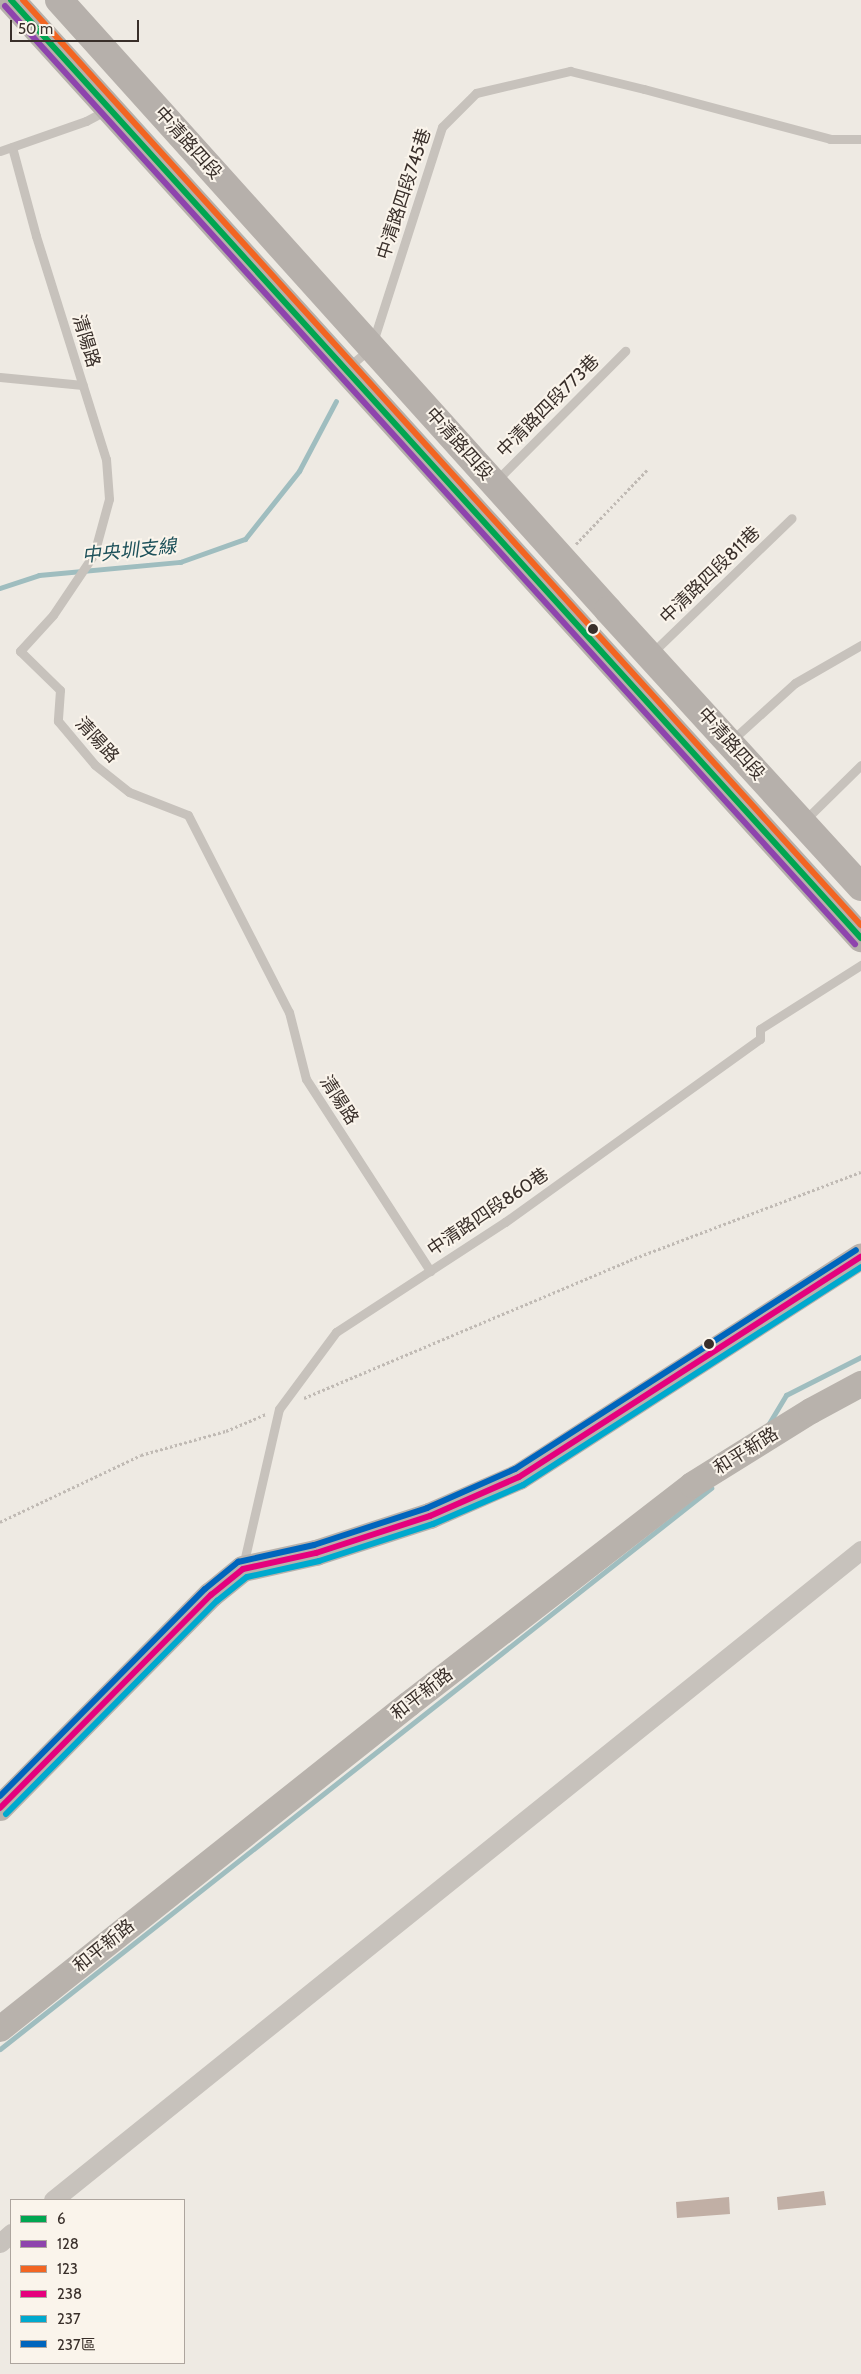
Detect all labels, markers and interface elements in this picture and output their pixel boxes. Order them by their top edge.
scale bar [12,10,141,42]
text: 50 m [18,20,53,38]
street label: 中清路四段 [150,102,226,184]
street label: 中清路四段745巷 [373,126,435,262]
street label: 清陽路 [68,312,104,370]
street label: 中清路四段773巷 [492,350,604,462]
street label: 中清路四段 [421,403,497,485]
street label: 中清路四段811巷 [656,522,764,628]
water label: 中央圳支線 [81,535,177,567]
unlabelled marker [588,624,598,634]
street label: 中清路四段 [693,703,769,785]
street label: 清陽路 [71,713,123,767]
street label: 清陽路 [315,1071,363,1129]
street label: 中清路四段860巷 [423,1163,553,1261]
unlabelled marker [704,1339,714,1349]
street label: 和平新路 [710,1423,782,1479]
street label: 和平新路 [387,1663,457,1725]
street label: 和平新路 [69,1915,139,1977]
legend [10,2199,185,2364]
text: 6 [57,2210,66,2228]
text: 128 [57,2235,79,2253]
text: 123 [57,2260,78,2278]
text: 238 [57,2285,82,2303]
text: 237 [57,2310,81,2328]
text: 237區 [57,2336,96,2354]

